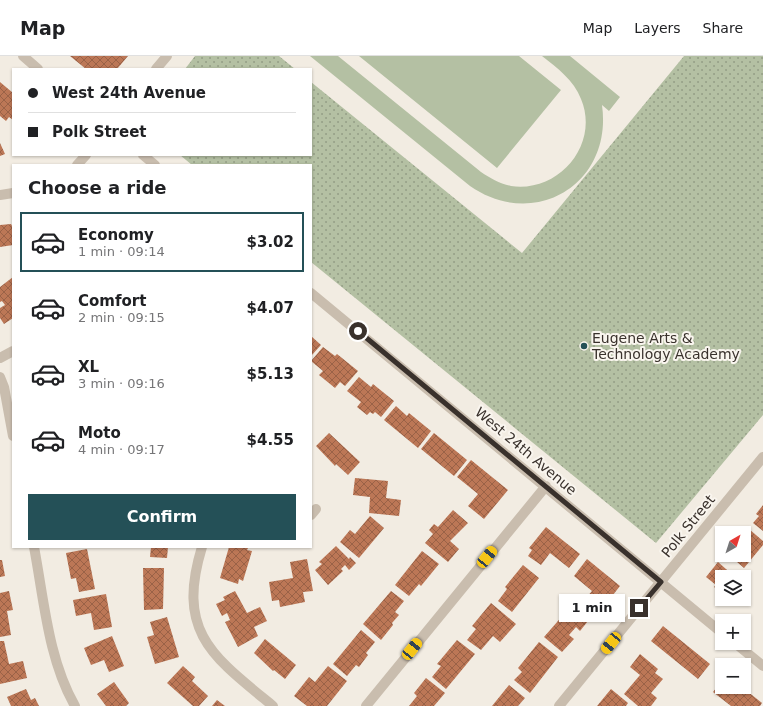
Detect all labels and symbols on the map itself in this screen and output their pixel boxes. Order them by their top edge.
route start [349,322,367,340]
place label: Eugene Arts & Technology Academy [591,330,740,362]
marker: Eugene Arts & Technology Academy [579,341,589,351]
street label: West 24th Avenue [472,404,580,498]
street label: Polk Street [658,491,718,560]
north arrow [715,526,751,562]
car [475,544,499,570]
callout: 1 min [559,594,625,622]
route end [630,599,648,617]
car [599,630,623,656]
car [400,636,424,662]

